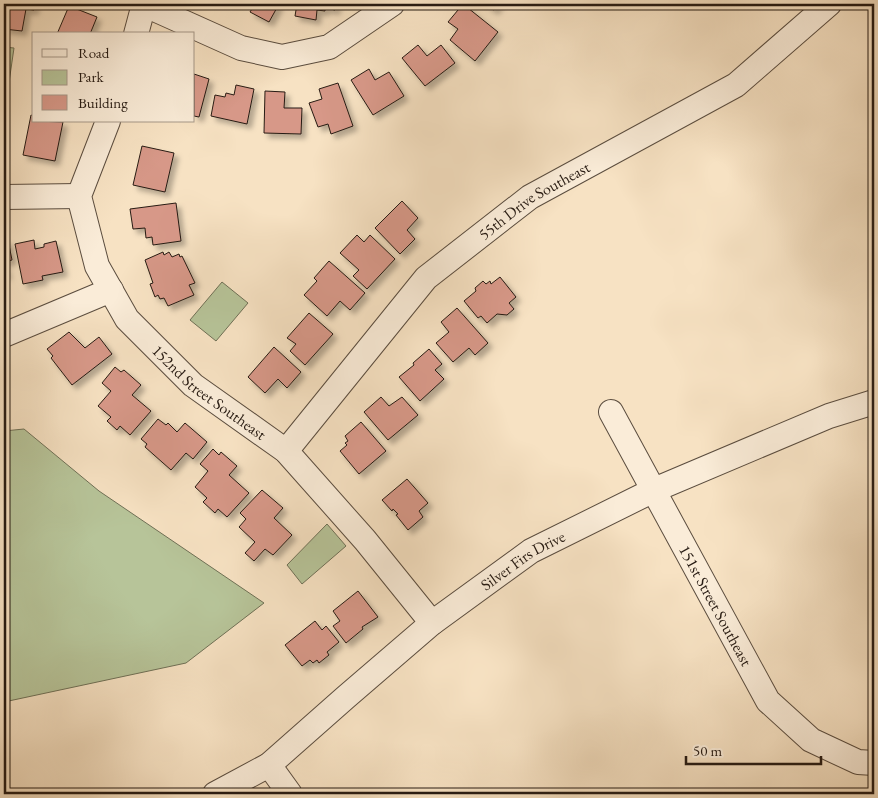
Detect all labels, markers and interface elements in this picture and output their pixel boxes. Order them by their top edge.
legend [32,32,195,122]
text: Road [78,43,110,62]
text: Park [78,67,105,86]
text: Building [78,93,128,112]
street label: 55th Drive Southeast [474,157,593,244]
street label: 152nd Street Southeast [147,340,270,445]
street label: Silver Firs Drive [476,526,569,595]
street label: 151st Street Southeast [674,541,757,670]
scale bar [686,733,820,765]
text: 50 m [693,741,722,760]

